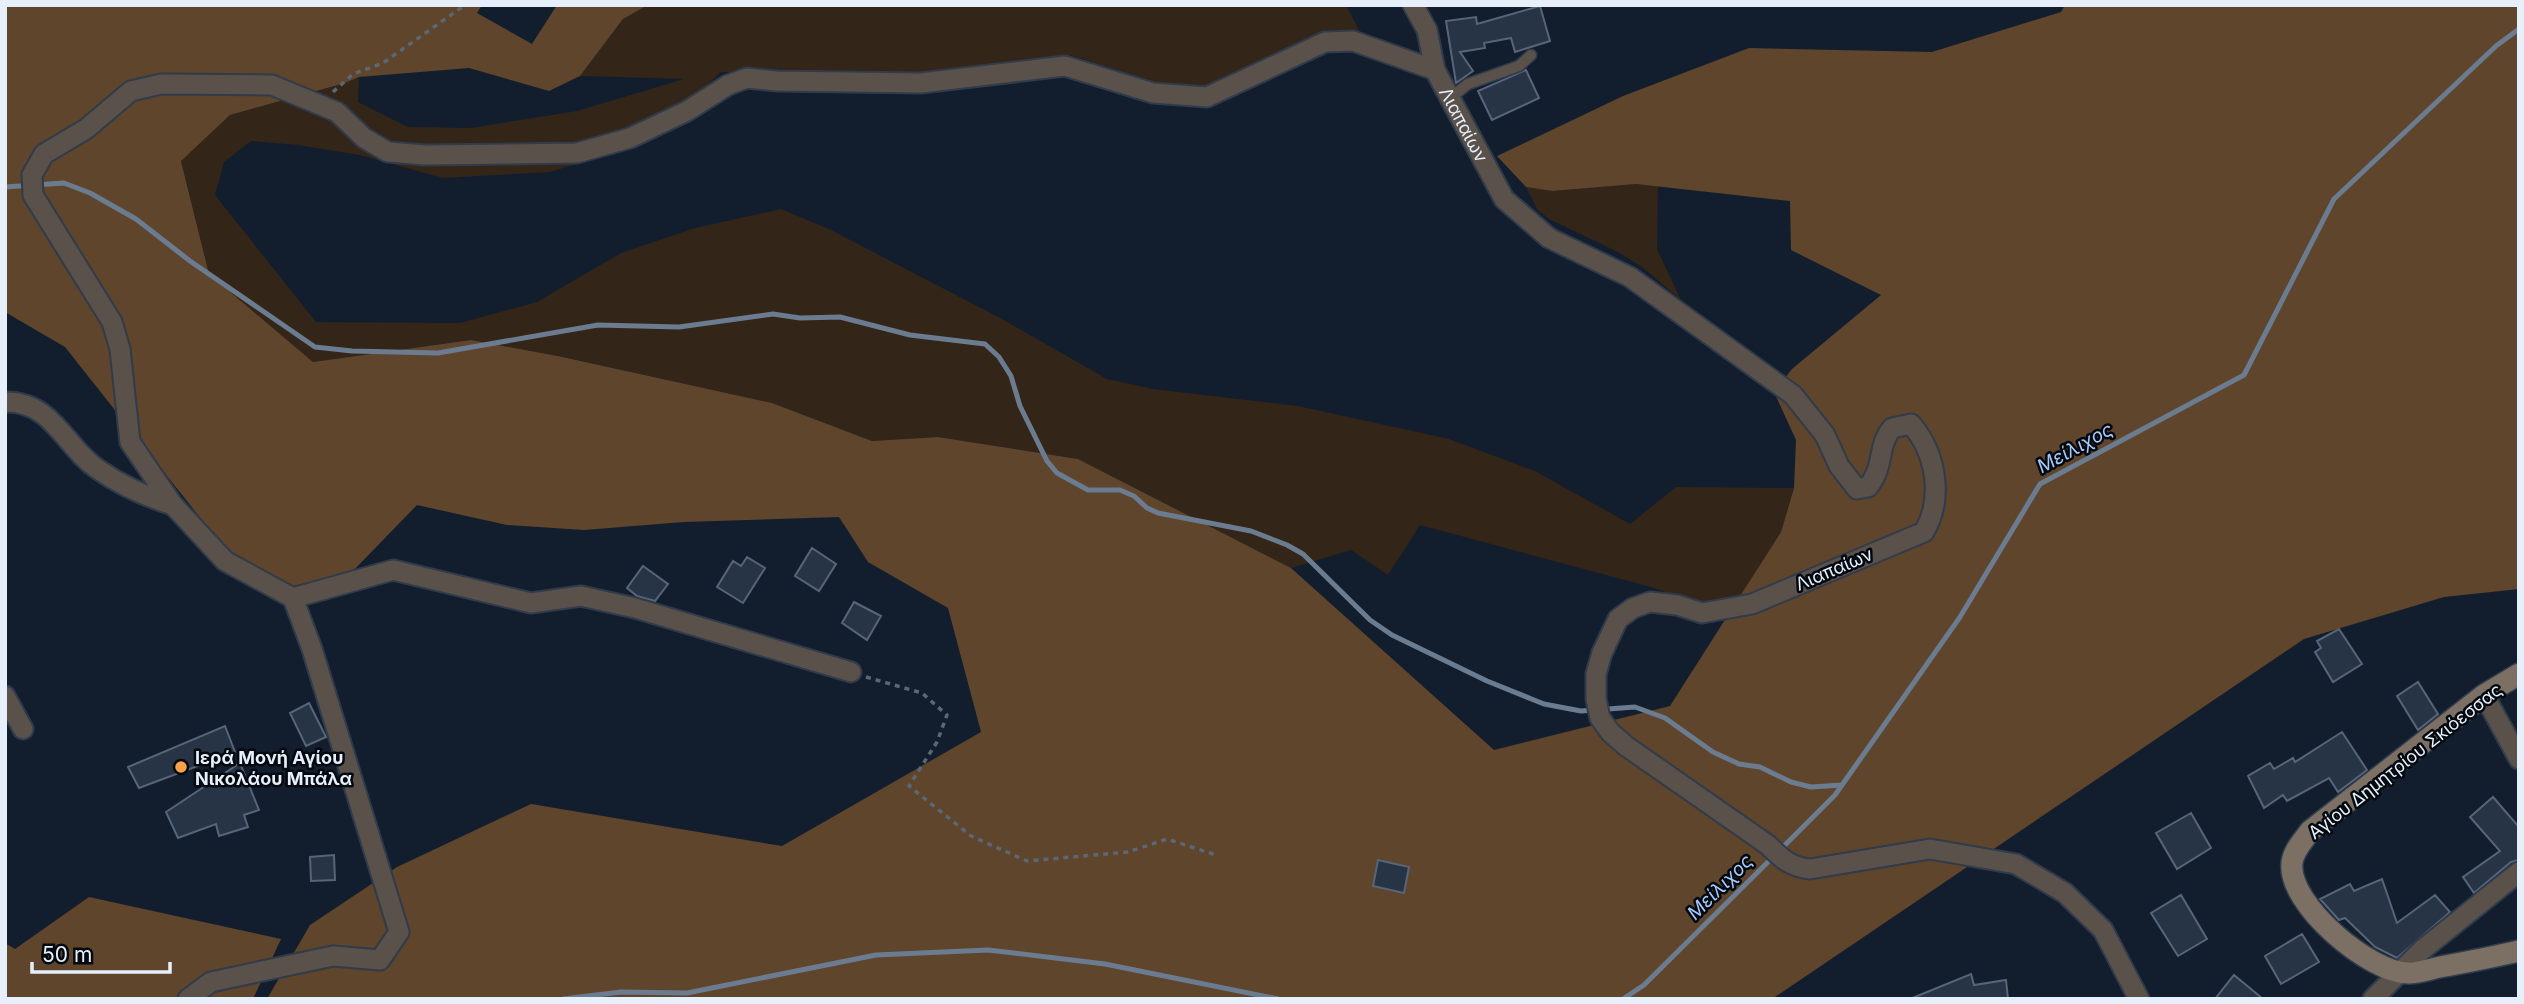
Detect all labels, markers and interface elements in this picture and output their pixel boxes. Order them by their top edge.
street label: Λιαπαίων [1435,83,1493,166]
water label: Μείλιχος [2033,418,2117,478]
street label: Λιαπαίων [1792,543,1876,595]
street label: Αγίου Δημητρίου Σκιόεσσας [2304,679,2506,843]
place label: Ιερά Μονή Αγίου Νικολάου Μπάλα [195,747,352,789]
marker: Ιερά Μονή Αγίου Νικολάου Μπάλα [173,759,189,775]
water label: Μείλιχος [1682,849,1758,925]
scale bar [32,930,170,974]
text: 50 m [42,942,92,967]

